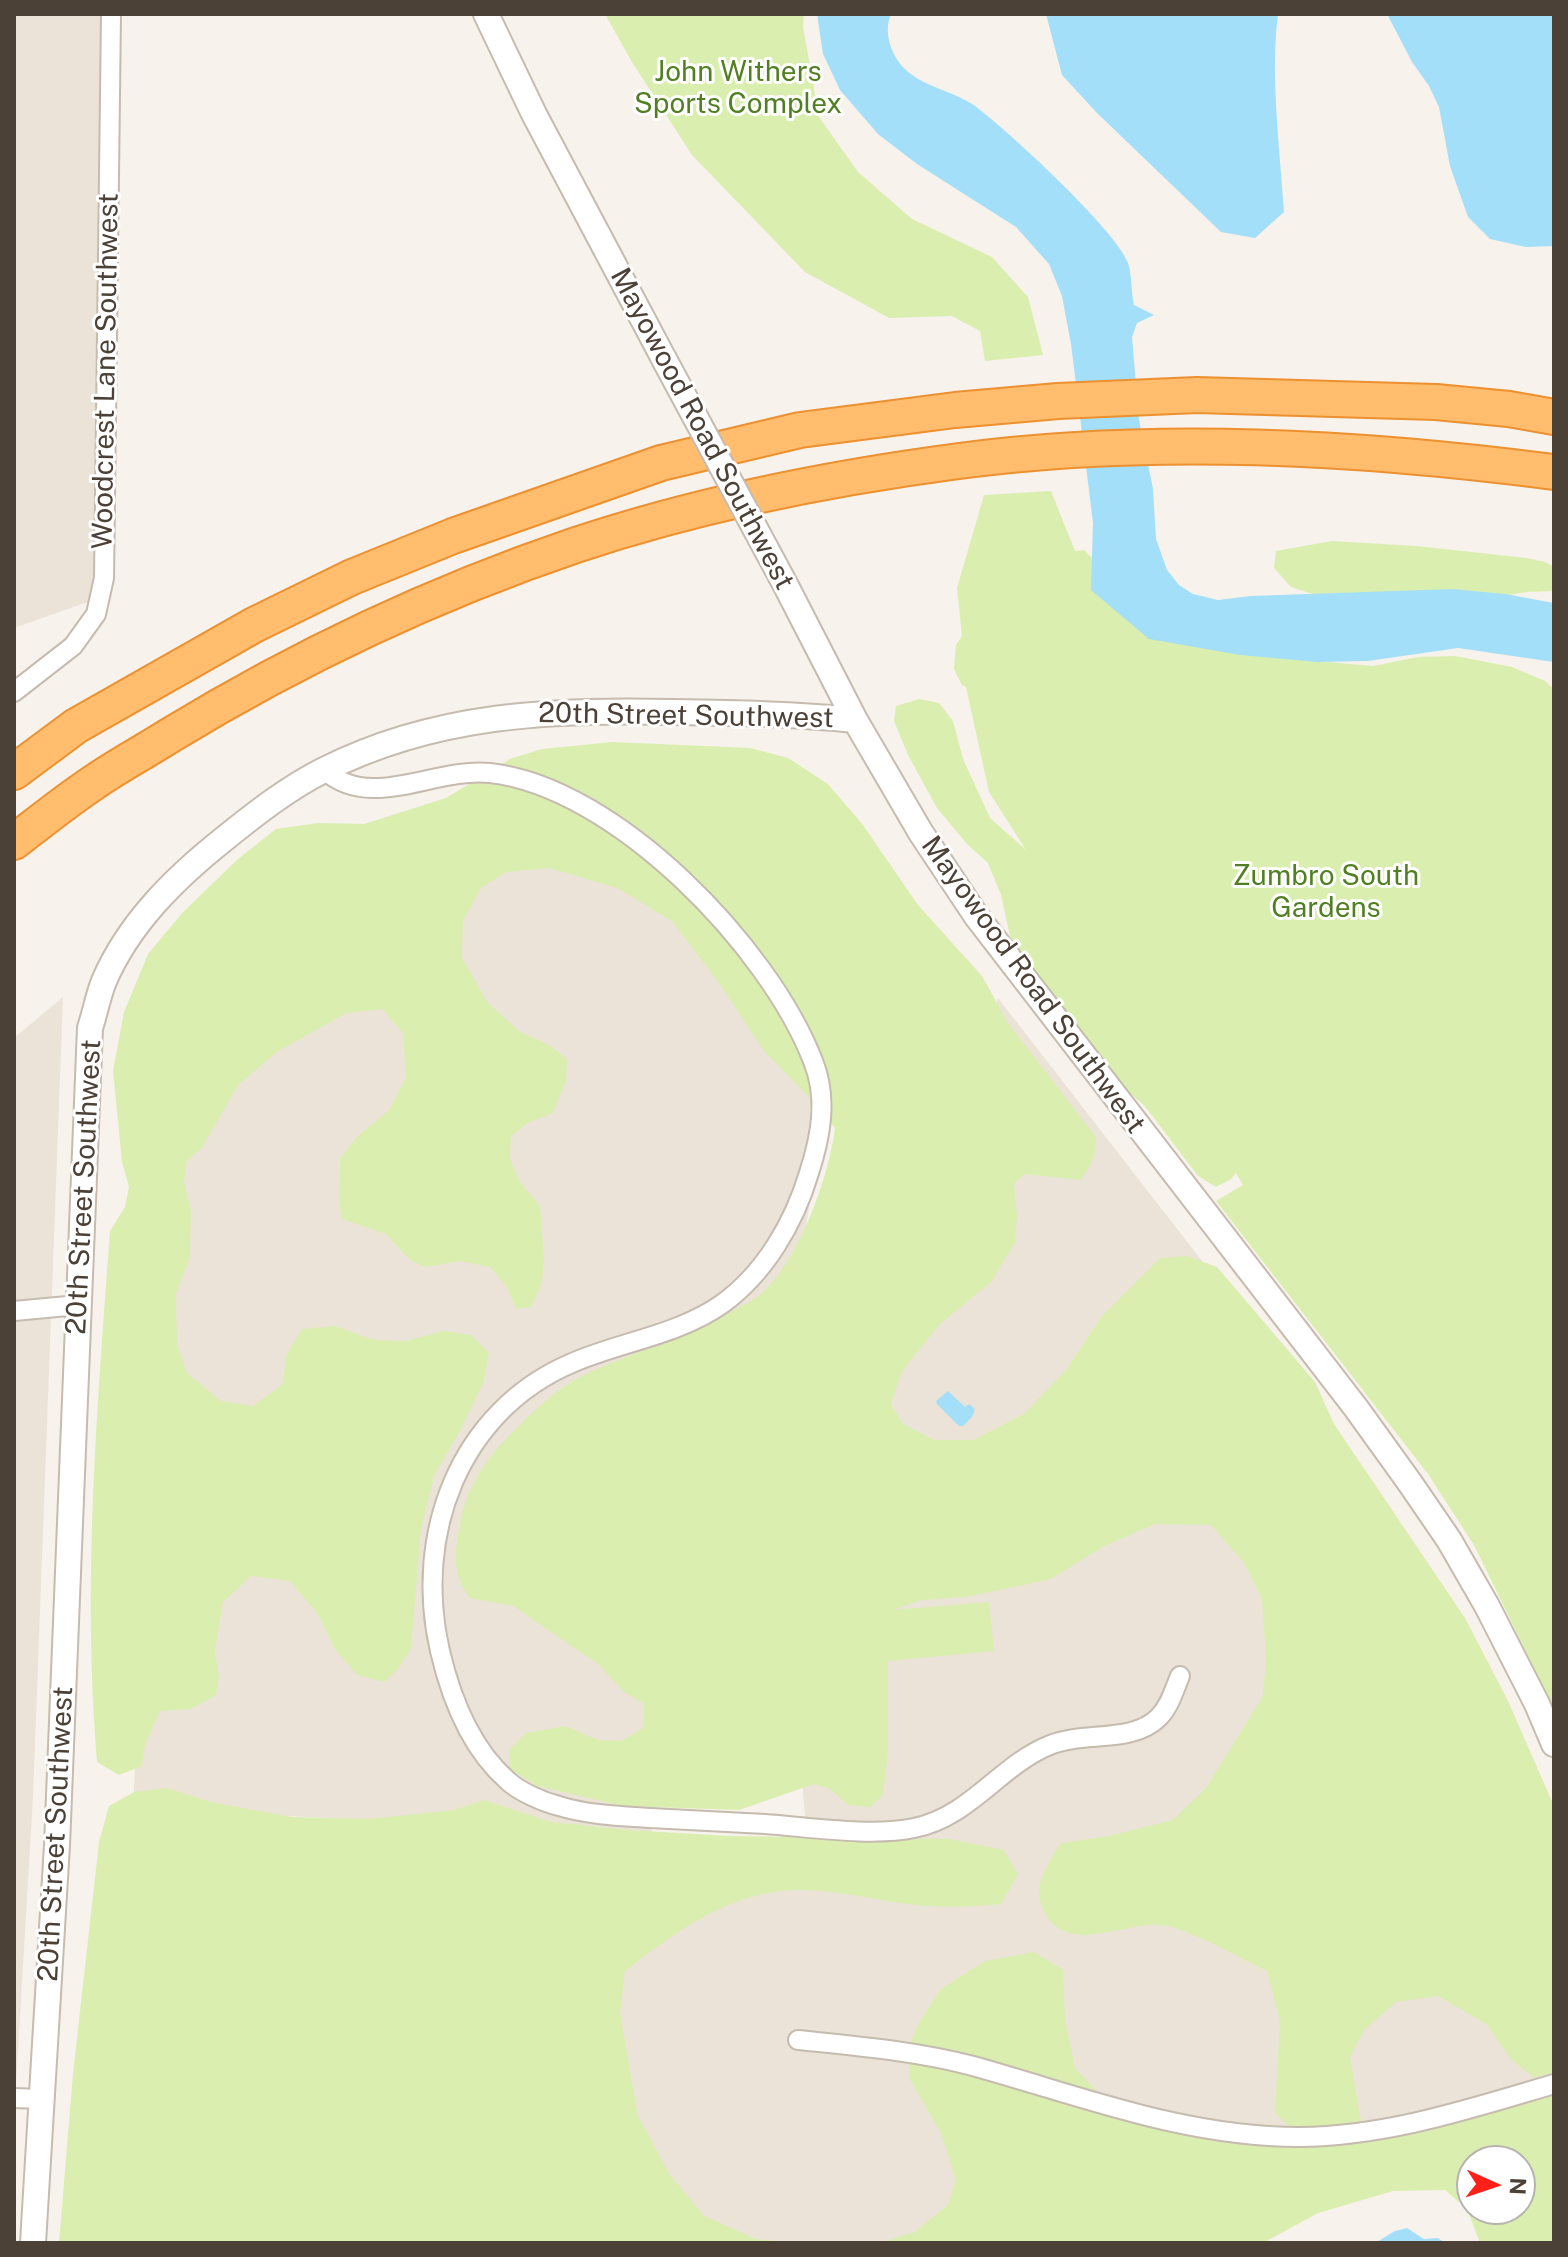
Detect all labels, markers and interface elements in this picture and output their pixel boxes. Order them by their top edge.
park label: John Withers Sports Complex [634,55,842,121]
street label: Woodcrest Lane Southwest [86,193,126,549]
street label: Mayowood Road Southwest [603,262,801,596]
street label: 20th Street Southwest [538,697,834,735]
street label: Mayowood Road Southwest [914,830,1152,1140]
park label: Zumbro South Gardens [1233,859,1419,925]
street label: 20th Street Southwest [59,1038,109,1336]
street label: 20th Street Southwest [31,1685,81,1983]
north arrow [1456,2145,1536,2225]
text: N [1505,2177,1531,2195]

